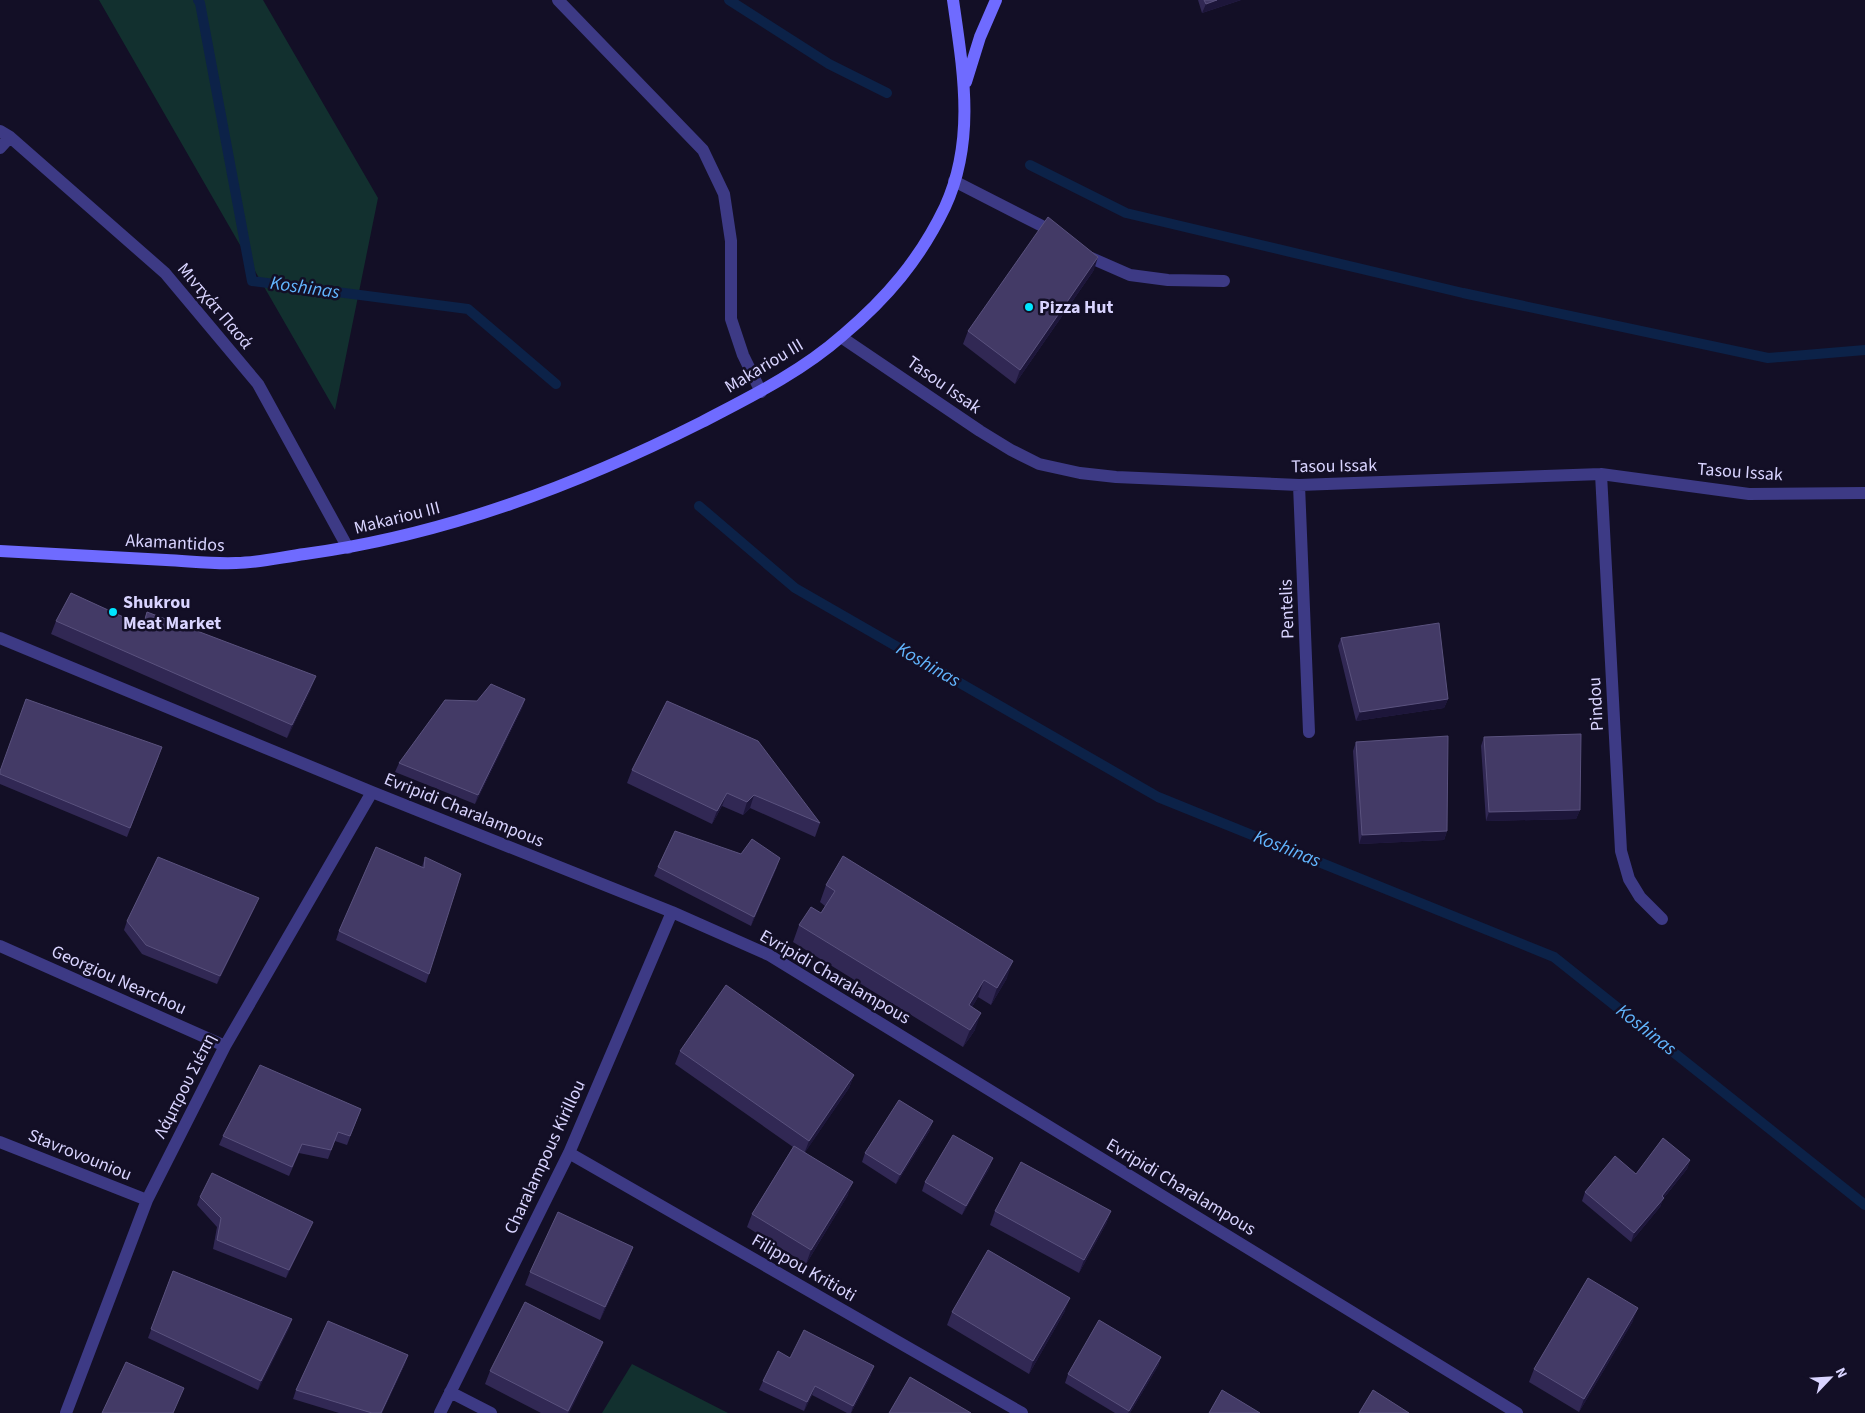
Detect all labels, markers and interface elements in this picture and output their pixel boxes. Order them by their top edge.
street label: Μιντχάτ Πασά [171,257,259,355]
water label: Koshinas [268,270,342,306]
place label: Pizza Hut [1039,295,1113,320]
marker: Pizza Hut [1023,301,1035,313]
street label: Makariou III [720,333,808,399]
street label: Tasou Issak [902,350,986,420]
street label: Tasou Issak [1291,453,1377,479]
street label: Tasou Issak [1696,457,1784,487]
street label: Makariou III [351,495,443,541]
street label: Akamantidos [125,528,225,558]
street label: Pentelis [1273,579,1301,639]
place label: Shukrou Meat Market [123,590,221,636]
marker: Shukrou Meat Market [107,606,119,618]
water label: Koshinas [891,636,965,694]
street label: Pindou [1582,676,1610,732]
street label: Evripidi Charalampous [380,766,548,854]
water label: Koshinas [1249,823,1325,875]
street label: Evripidi Charalampous [755,924,915,1030]
street label: Georgiou Nearchou [47,939,191,1021]
water label: Koshinas [1610,998,1682,1062]
street label: Λάμπρου Σιέπη [148,1029,222,1143]
street label: Charalampous Kirillou [498,1076,592,1238]
street label: Stavrovouniou [24,1123,136,1187]
street label: Evripidi Charalampous [1101,1132,1261,1242]
street label: Filippou Kritioti [747,1228,861,1308]
north arrow [1805,1353,1855,1403]
text: N [1830,1364,1852,1381]

